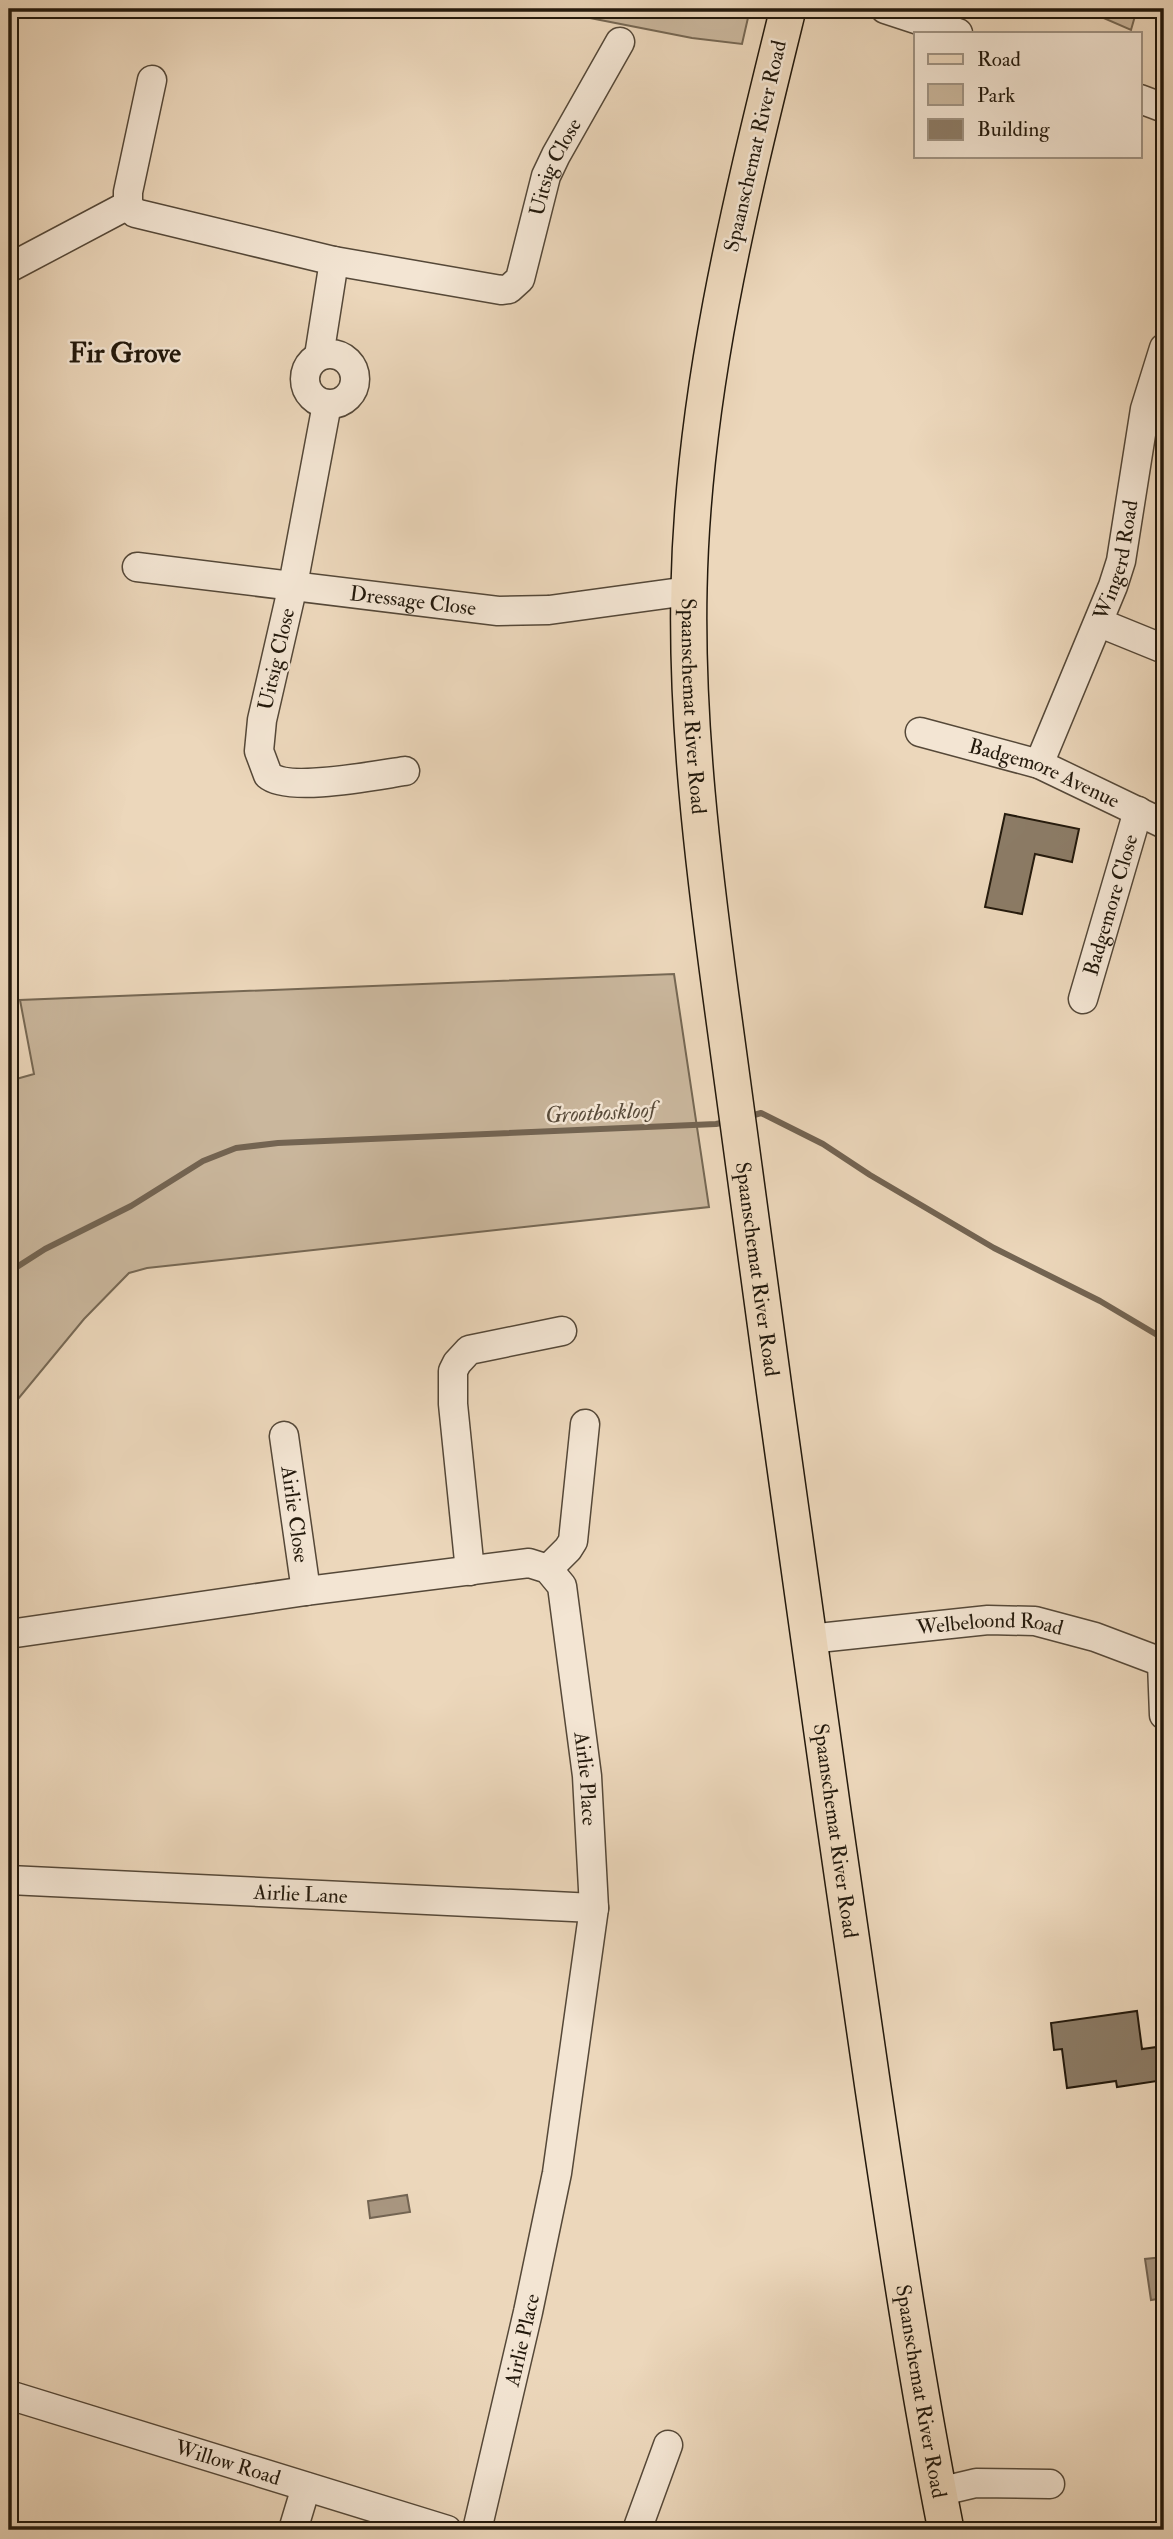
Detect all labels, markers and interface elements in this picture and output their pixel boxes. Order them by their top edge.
legend [914,32,1142,158]
street label: Spaanschemat River Road [718,37,793,255]
text: Road [977,46,1022,73]
text: Park [977,82,1015,109]
street label: Uitsig Close [523,113,588,219]
text: Building [977,116,1050,143]
district label: Fir Grove [69,336,181,371]
street label: Wingerd Road [1087,497,1145,625]
street label: Dressage Close [348,580,478,622]
street label: Spaanschemat River Road [675,598,712,816]
street label: Uitsig Close [252,605,301,713]
street label: Badgemore Avenue [966,733,1124,815]
street label: Badgemore Close [1078,831,1145,979]
water label: Grootboskloof [544,1095,661,1130]
street label: Spaanschemat River Road [729,1160,785,1379]
street label: Airlie Close [274,1463,315,1565]
street label: Welbeloond Road [914,1607,1067,1642]
street label: Spaanschemat River Road [807,1722,864,1941]
street label: Airlie Place [567,1729,603,1827]
street label: Airlie Lane [252,1879,349,1910]
street label: Spaanschemat River Road [889,2283,953,2501]
street label: Airlie Place [499,2291,546,2390]
street label: Willow Road [171,2434,284,2492]

